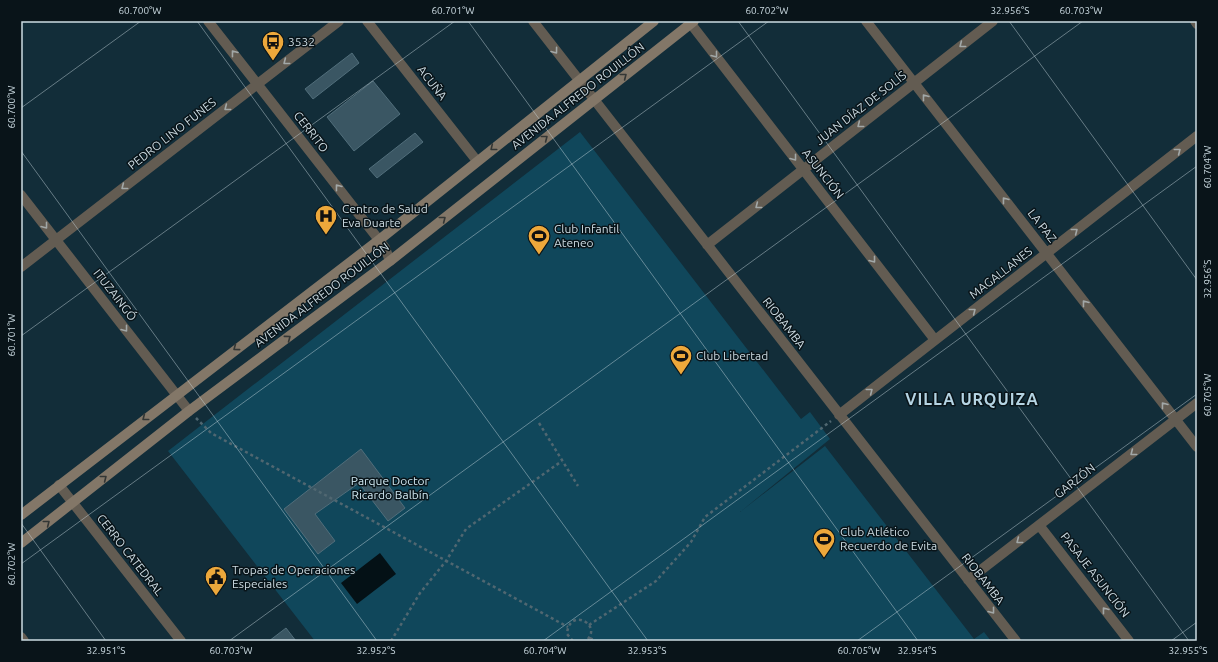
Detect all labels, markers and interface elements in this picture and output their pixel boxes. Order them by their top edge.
text: 60.700°W [118,5,162,16]
text: 60.701°W [431,5,475,16]
text: 60.702°W [745,5,789,16]
text: 32.956°S [990,5,1030,16]
text: 60.703°W [1059,5,1103,16]
bus stop icon: 3532 [260,29,286,62]
place label: 3532 [288,35,315,48]
street label: AVENIDA ALFREDO ROUILLÓN [509,40,647,151]
one-way arrow [960,40,967,47]
one-way arrow [551,46,558,53]
one-way arrow [710,50,717,57]
one-way arrow [231,51,238,58]
one-way arrow [283,57,290,65]
street label: ACUÑA [415,63,450,102]
street label: JUAN DÍAZ DE SOLÍS [813,68,909,147]
one-way arrow [620,73,627,80]
text: 60.700°W [6,85,17,129]
street label: PEDRO LINO FUNES [125,95,218,172]
one-way arrow [923,95,930,102]
one-way arrow [224,103,231,110]
street label: CERRITO [292,109,331,155]
one-way arrow [857,121,864,128]
one-way arrow [540,136,547,143]
one-way arrow [490,144,497,151]
text: 60.704°W [1202,145,1213,189]
street label: ASUNCIÓN [800,146,847,201]
one-way arrow [1173,149,1180,156]
one-way arrow [789,153,796,160]
one-way arrow [121,183,128,190]
one-way arrow [335,184,342,191]
one-way arrow [1002,197,1010,204]
one-way arrow [755,201,762,208]
place label: Centro de Salud Eva Duarte [342,202,428,229]
hospital icon: Centro de Salud Eva Duarte [313,203,339,236]
street label: LA PAZ [1025,207,1059,245]
one-way arrow [438,217,445,224]
one-way arrow [40,221,47,228]
place label: Club Infantil Ateneo [554,222,619,249]
sports icon: Club Infantil Ateneo [526,223,552,256]
one-way arrow [1071,229,1078,236]
street label: AVENIDA ALFREDO ROUILLÓN [252,240,391,349]
street label: MAGALLANES [967,244,1035,301]
one-way arrow [869,256,876,263]
text: 32.956°S [1202,259,1213,299]
street label: ITUZAINGÓ [91,266,140,323]
street label: RIOBAMBA [760,295,808,351]
one-way arrow [1082,300,1089,307]
one-way arrow [968,309,975,316]
text: 60.701°W [6,313,17,357]
one-way arrow [120,324,127,331]
one-way arrow [283,336,290,343]
sports icon: Club Libertad [668,343,694,376]
one-way arrow [234,344,241,351]
place label: Club Libertad [696,349,768,362]
text: 60.705°W [1202,373,1213,417]
one-way arrow [866,389,873,396]
district label: VILLA URQUIZA [905,390,1039,408]
one-way arrow [1162,403,1169,410]
one-way arrow [143,414,150,421]
one-way arrow [1130,448,1137,455]
street label: GARZÓN [1052,461,1098,500]
park label: Parque Doctor Ricardo Balbín [351,474,430,501]
one-way arrow [99,476,106,483]
street label: CERRO CATEDRAL [95,511,166,598]
one-way arrow [42,520,49,527]
place label: Club Atlético Recuerdo de Evita [840,525,937,552]
sports icon: Club Atlético Recuerdo de Evita [811,526,837,559]
street label: PASAJE ASUNCIÓN [1058,530,1132,620]
one-way arrow [1016,536,1023,543]
text: 60.702°W [6,542,17,586]
street label: RIOBAMBA [959,551,1007,607]
place label: Tropas de Operaciones Especiales [232,563,355,590]
public building icon: Tropas de Operaciones Especiales [203,564,229,597]
one-way arrow [987,606,994,613]
one-way arrow [1103,608,1110,615]
text: 32.951°S [86,645,126,656]
text: 60.703°W [209,645,253,656]
text: 32.952°S [356,645,396,656]
text: 60.704°W [523,645,567,656]
text: 32.953°S [627,645,667,656]
text: 60.705°W [837,645,881,656]
text: 32.954°S [897,645,937,656]
text: 32.955°S [1168,645,1208,656]

